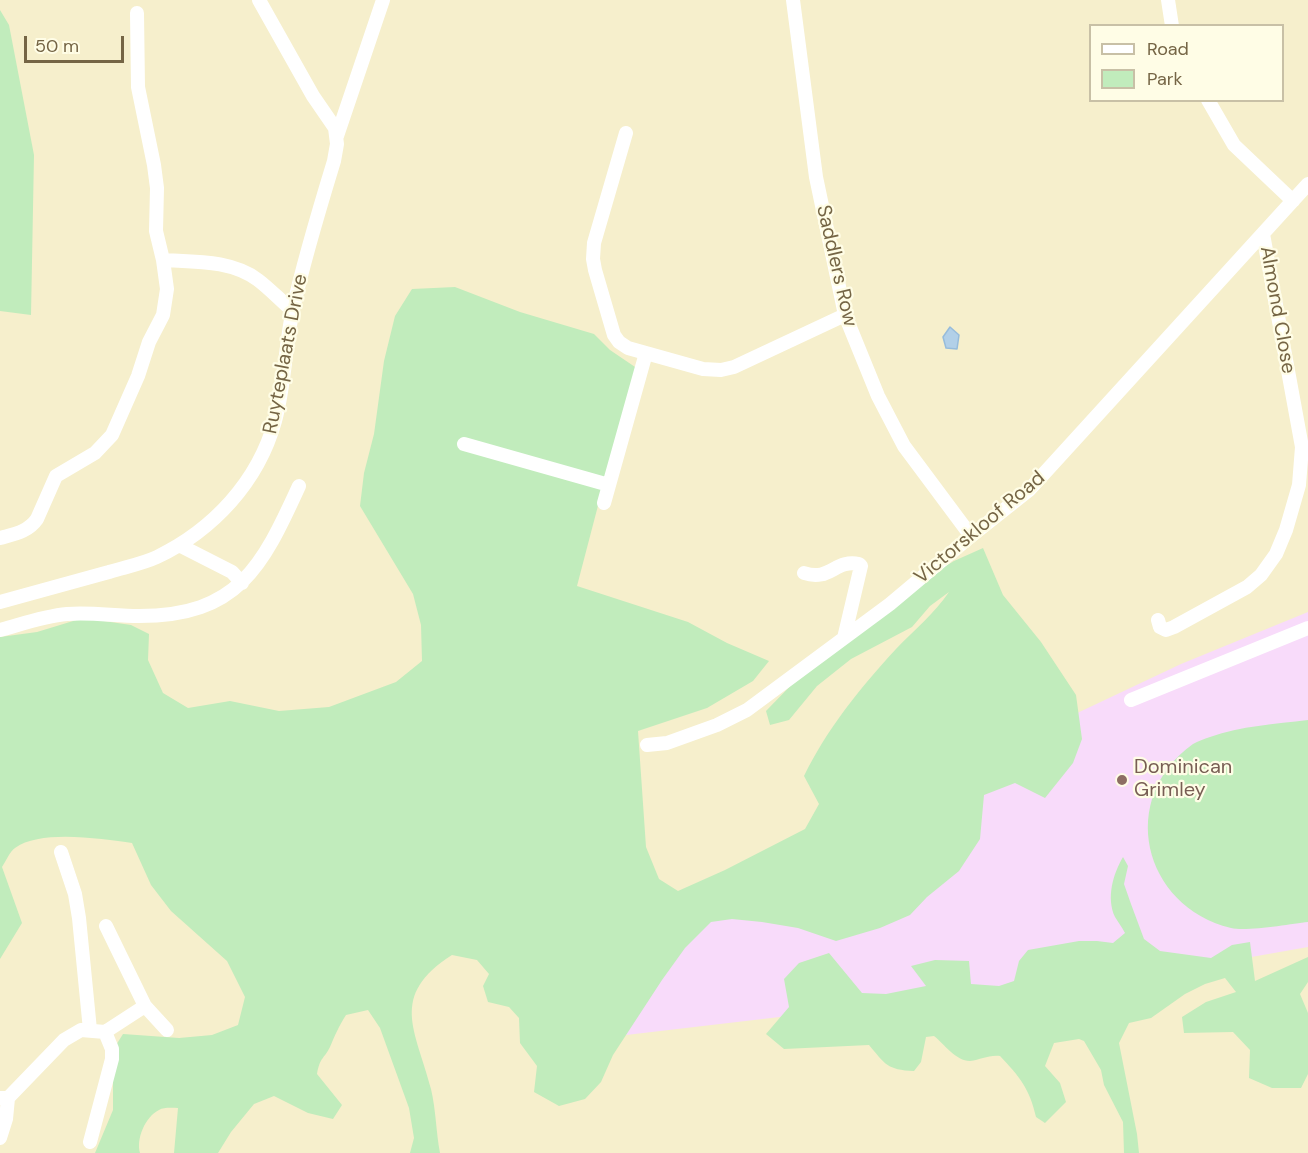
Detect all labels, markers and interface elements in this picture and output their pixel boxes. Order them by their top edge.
scale bar [27,24,128,62]
legend [1089,24,1284,102]
text: 50 m [35,34,79,58]
text: Road [1147,37,1189,61]
text: Park [1147,67,1183,91]
street label: Saddlers Row [810,203,862,329]
street label: Almond Close [1254,244,1300,376]
street label: Ruyteplaats Drive [259,272,313,436]
street label: Victorskloof Road [910,466,1050,590]
place label: Dominican Grimley [1134,756,1232,803]
marker: Dominican Grimley [1115,773,1129,787]

